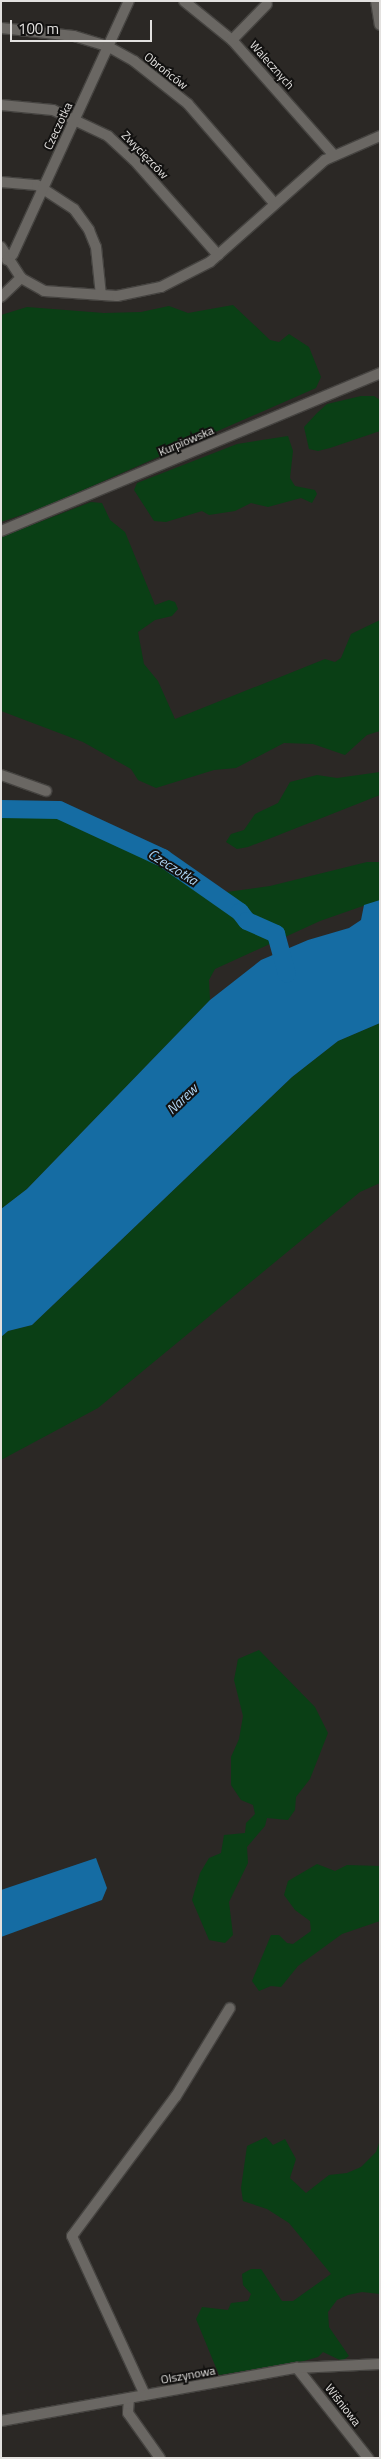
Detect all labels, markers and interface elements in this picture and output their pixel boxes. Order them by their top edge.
scale bar [12,10,155,42]
text: 100 m [18,17,59,40]
street label: Walecznych [247,38,297,92]
street label: Obrońców [141,49,191,93]
street label: Czeczotka [41,100,75,152]
street label: Zwycięzców [119,128,171,182]
street label: Kurpiowska [156,423,216,459]
water label: Czeczotka [145,845,201,889]
water label: Narew [163,1080,201,1118]
street label: Olszynowa [159,2363,217,2387]
street label: Wiśniowa [322,2381,364,2429]

